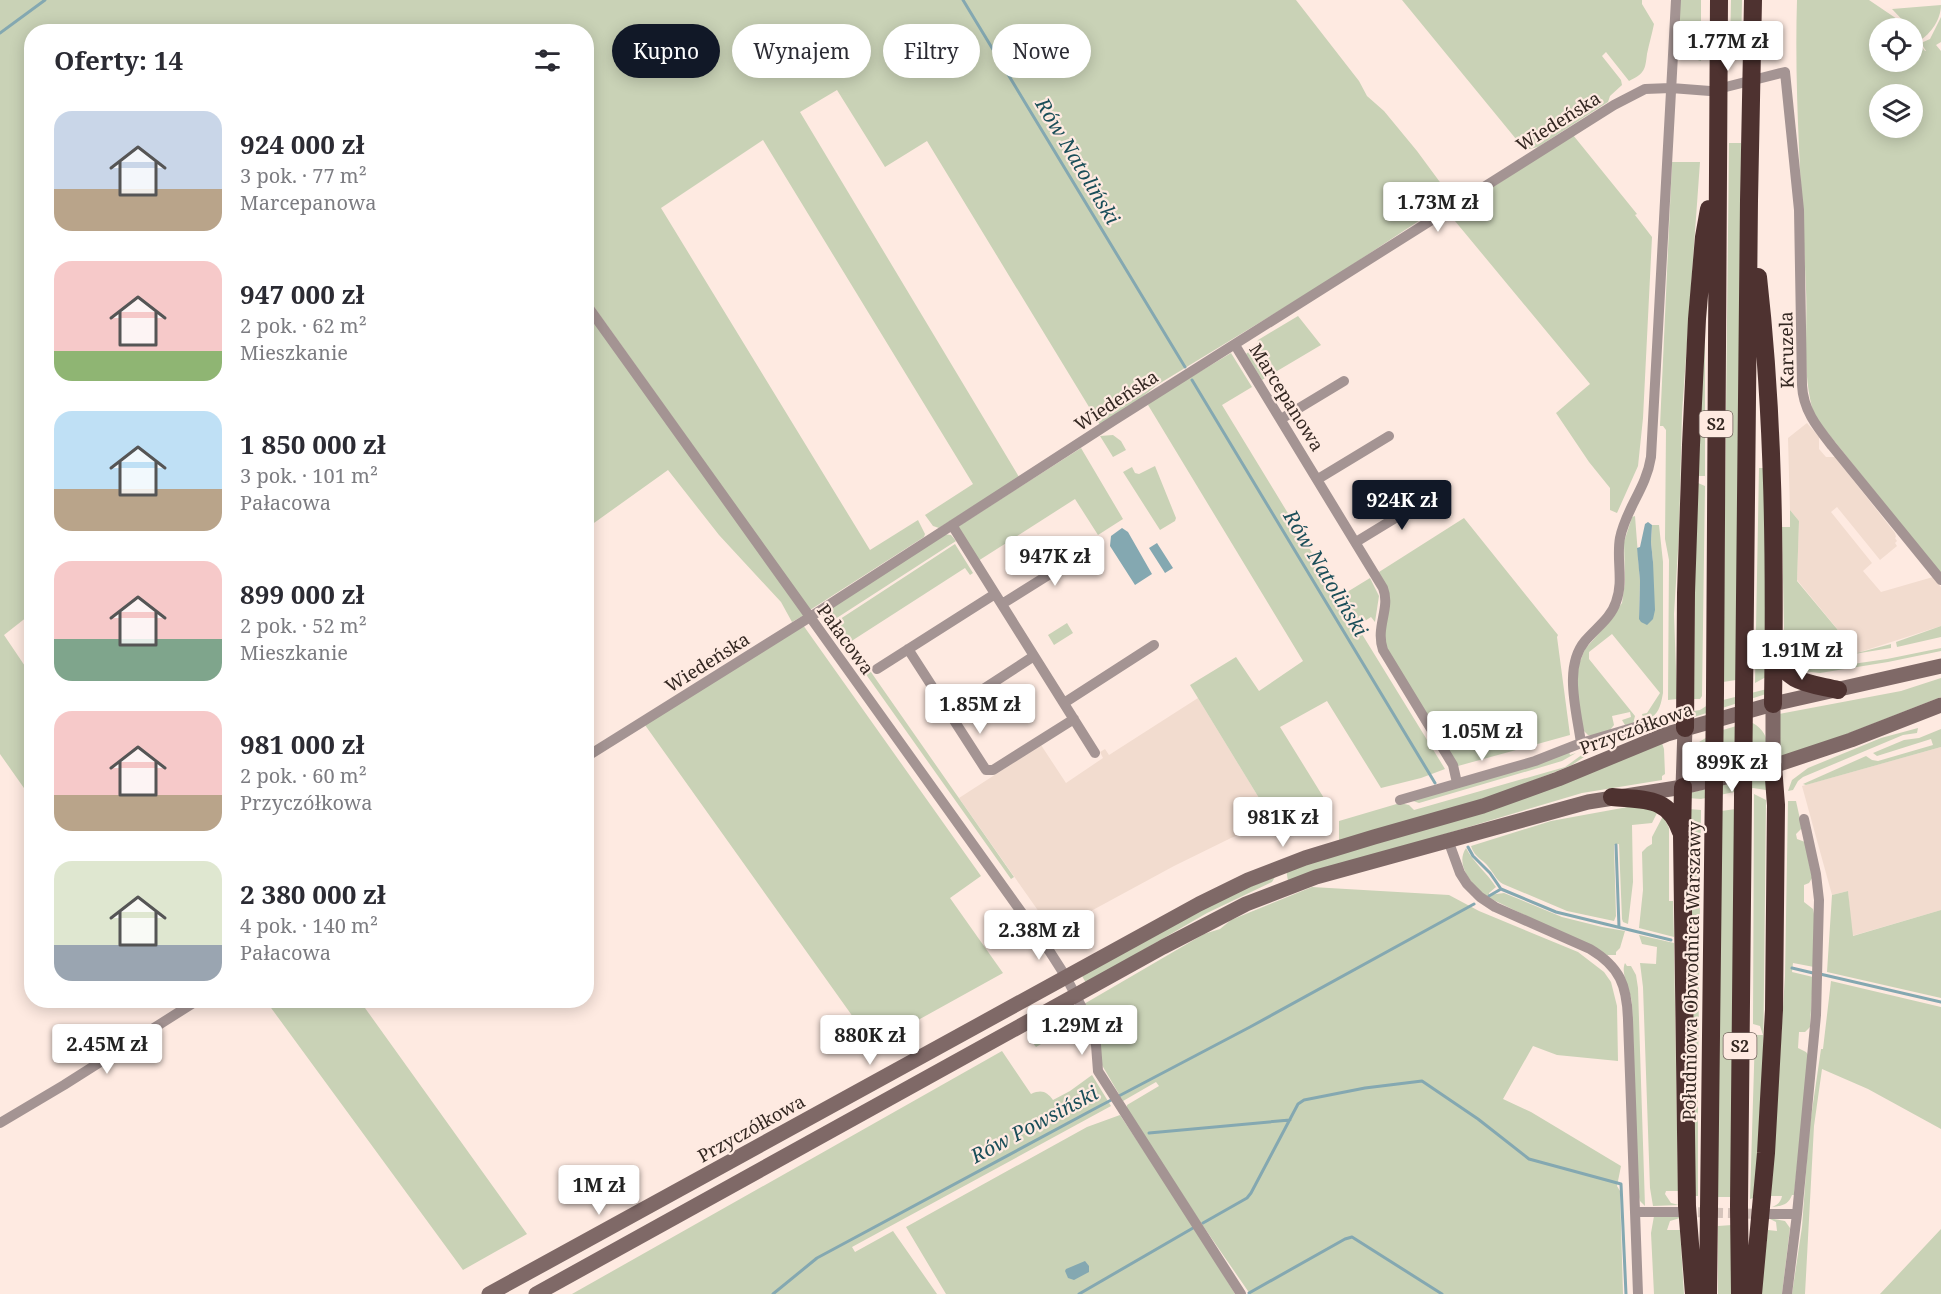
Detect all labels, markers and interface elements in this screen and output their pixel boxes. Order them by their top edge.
map controls [1869,18,1923,138]
button: locate [1869,18,1923,72]
pin: 1.77M zł [1666,21,1790,72]
chip: Kupno [612,24,720,78]
chip: Wynajem [732,24,871,78]
chip: Filtry [883,24,980,78]
chip: Nowe [992,24,1091,78]
text: 1.77M zł [1687,27,1769,54]
text: Oferty: 14 [54,42,183,78]
icon: filters [531,44,564,77]
button: layers [1869,84,1923,138]
street label: Wiedeńska [1511,86,1605,156]
water label: Rów Natoliński [1029,92,1126,229]
text: 924 000 zł [240,126,365,162]
icon: home [102,135,174,207]
text: 3 pok. · 77 m² [240,162,367,189]
pin: 1.73M zł [1376,182,1500,233]
text: 1.73M zł [1397,188,1479,215]
text: Marcepanowa [240,189,376,216]
text: 947 000 zł [240,276,365,312]
icon: home [102,285,174,357]
street label: Karuzela [1773,311,1799,389]
text: 2 pok. · 62 m² [240,312,367,339]
text: Mieszkanie [240,339,348,366]
street label: Marcepanowa [1244,339,1330,455]
street label: Wiedeńska [1069,364,1163,436]
road number: S2 [1700,411,1732,437]
text: 1 850 000 zł [240,426,386,462]
icon: home [102,435,174,507]
text: 3 pok. · 101 m² [240,462,378,489]
pin: 924K zł [1347,480,1457,531]
text: 924K zł [1366,486,1438,513]
text: Pałacowa [240,489,331,516]
water label: Rów Natoliński [1277,504,1374,641]
pin: 947K zł [1000,536,1110,587]
text: 947K zł [1019,542,1091,569]
text: 899 000 zł [240,576,365,612]
icon: home [102,585,174,657]
street label: Pałacowa [812,599,880,679]
text: 2 pok. · 52 m² [240,612,367,639]
street label: Wiedeńska [660,627,754,697]
pin: 1.91M zł [1740,630,1864,681]
text: 1.91M zł [1761,636,1843,663]
text: Mieszkanie [240,639,348,666]
pin: 1.85M zł [918,684,1042,735]
text: 1.85M zł [939,690,1021,717]
street label: Przyczółkowa [1576,696,1696,760]
pin: 1.05M zł [1420,711,1544,762]
text: 1.05M zł [1441,717,1523,744]
text: 981 000 zł [240,726,365,762]
icon: home [102,735,174,807]
pin: 899K zł [1677,742,1787,793]
text: 899K zł [1696,748,1768,775]
text: 2 pok. · 60 m² [240,762,367,789]
text: Przyczółkowa [240,789,372,816]
pin: 981K zł [1228,797,1338,848]
text: 981K zł [1247,803,1319,830]
street label: Południowa Obwodnica Warszawy [1676,820,1706,1121]
text: 2 380 000 zł [240,876,386,912]
icon: home [102,885,174,957]
pin: 2.38M zł [977,910,1101,961]
text: 4 pok. · 140 m² [240,912,378,939]
text: 2.38M zł [998,916,1080,943]
text: Pałacowa [240,939,331,966]
pin: 1.29M zł [1020,1005,1144,1056]
text: 1.29M zł [1041,1011,1123,1038]
pin: 880K zł [815,1015,925,1066]
text: 880K zł [834,1021,906,1048]
pin: 2.45M zł [45,1024,169,1075]
text: 2.45M zł [66,1030,148,1057]
road number: S2 [1724,1033,1756,1059]
water label: Rów Powsiński [965,1079,1102,1169]
street label: Przyczółkowa [693,1089,809,1167]
pin: 1M zł [557,1165,641,1216]
text: 1M zł [572,1171,626,1198]

